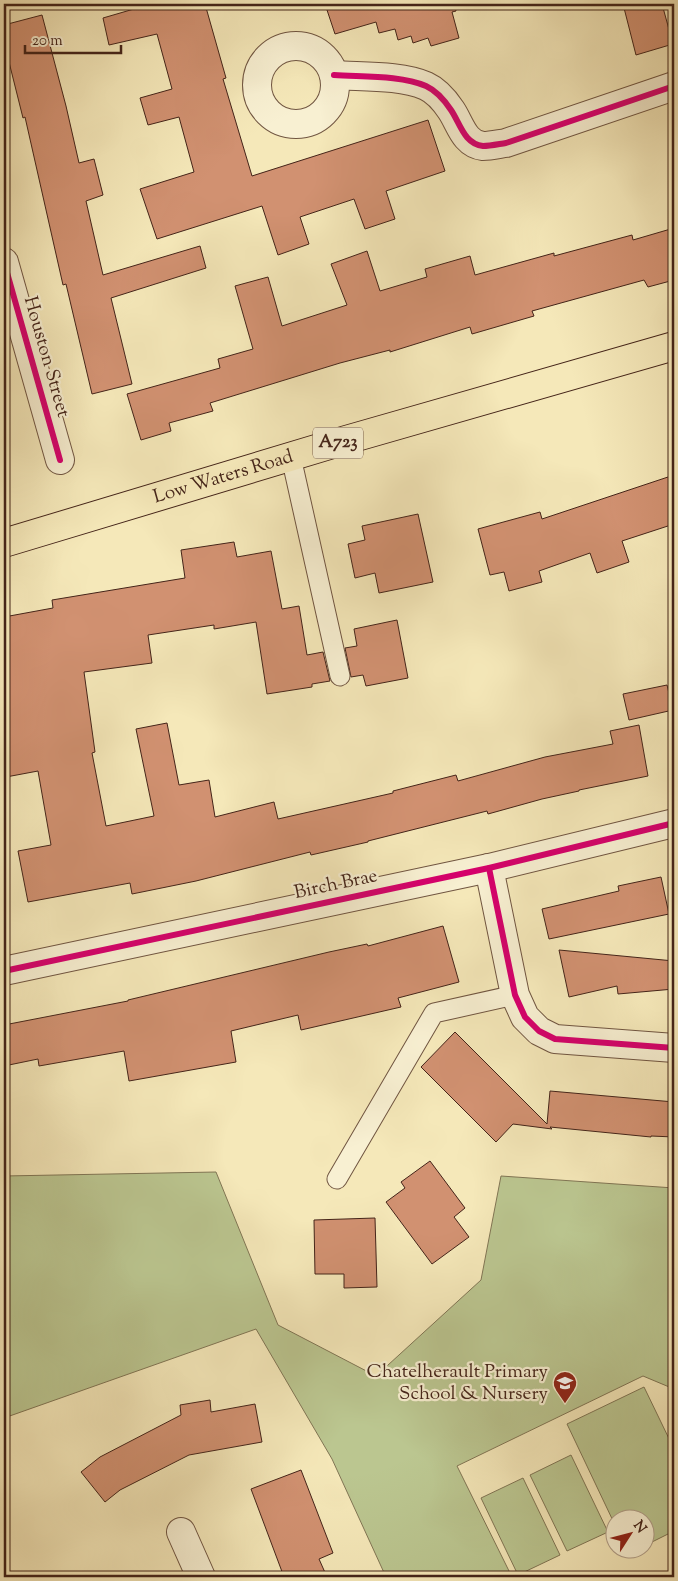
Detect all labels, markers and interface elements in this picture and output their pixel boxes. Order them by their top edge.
scale bar [25,22,121,54]
text: 20 m [32,31,63,52]
street label: Houston Street [16,293,76,421]
road number: A723 [313,428,363,458]
street label: Low Waters Road [150,443,297,511]
street label: Birch Brae [292,863,380,907]
place label: Chatelherault Primary School & Nursery [367,1359,549,1408]
school or university icon: Chatelherault Primary School & Nursery [552,1370,578,1404]
north arrow [606,1508,656,1558]
text: N [628,1517,650,1538]

